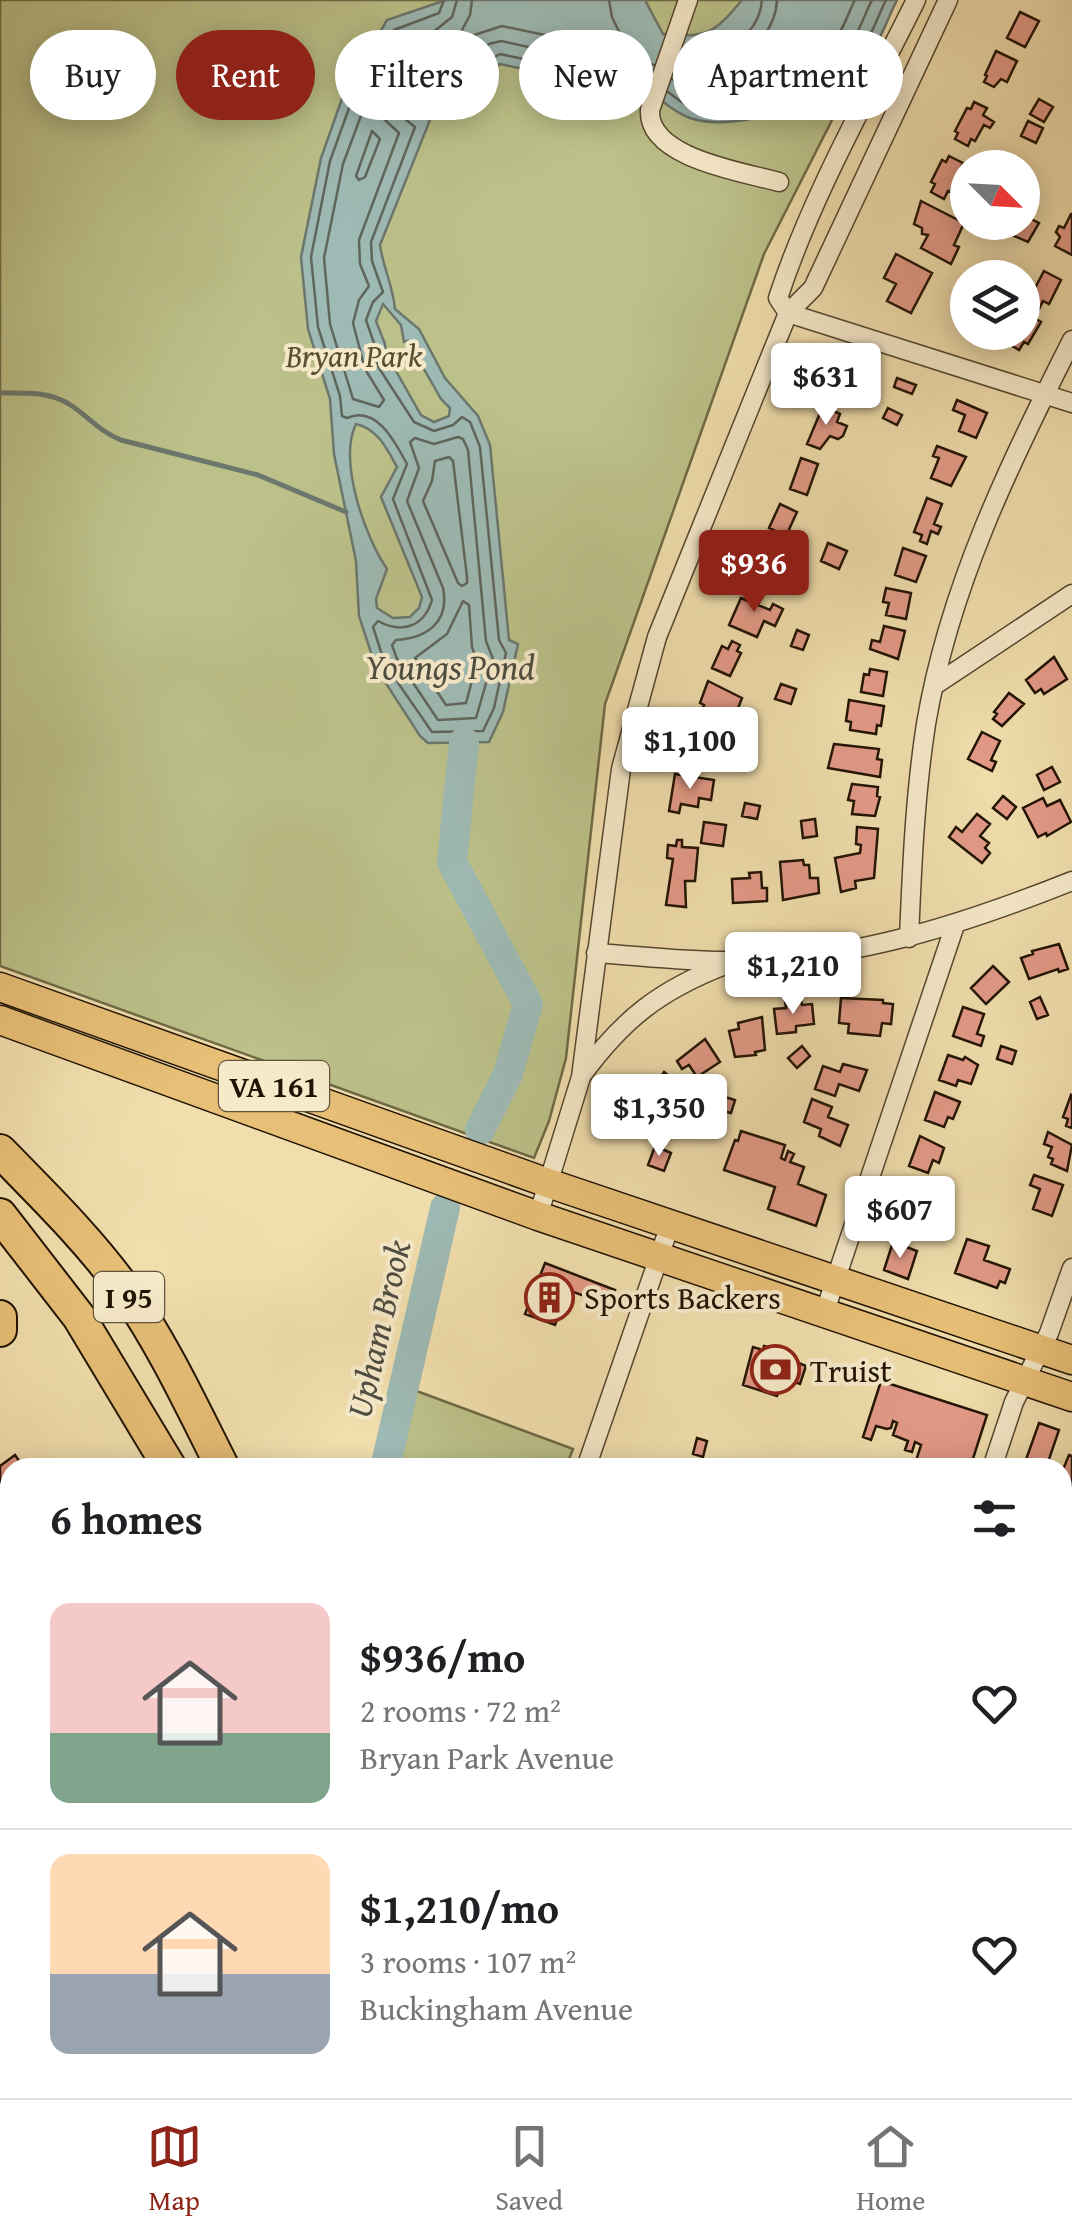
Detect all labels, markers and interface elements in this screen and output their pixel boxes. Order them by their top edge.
chip: Buy [30,30,156,120]
chip: Rent [176,30,315,120]
chip: Filters [335,30,499,120]
chip: New [519,30,653,120]
chip: Apartment [673,30,903,120]
north arrow [950,150,1040,240]
map controls [950,150,1040,350]
button: layers [950,260,1040,350]
park label: Bryan Park [285,332,423,379]
pin: $631 [767,343,885,428]
text: $631 [793,352,859,399]
pin: $936 [695,530,813,615]
text: $936 [721,539,787,586]
water label: Youngs Pond [365,641,535,692]
pin: $1,100 [609,707,771,792]
text: $1,100 [644,716,736,763]
pin: $1,210 [712,932,874,1017]
text: $1,210 [747,941,839,988]
road number: VA 161 [219,1061,329,1111]
pin: $1,350 [578,1074,740,1159]
text: $1,350 [613,1083,705,1130]
pin: $607 [841,1176,959,1261]
text: $607 [867,1185,933,1232]
water label: Upham Brook [333,1234,423,1423]
building icon: Sports Backers [523,1271,575,1323]
road number: I 95 [94,1272,164,1322]
place label: Sports Backers [584,1274,781,1321]
bank icon: Truist [749,1344,801,1396]
place label: Truist [810,1347,891,1394]
text: 6 homes [50,1488,203,1549]
icon: filters [967,1491,1022,1546]
text: $936/mo [360,1626,525,1687]
icon: home [130,1643,250,1763]
icon: heart [967,1676,1022,1731]
text: 2 rooms · 72 m² [360,1687,561,1734]
text: Bryan Park Avenue [360,1734,614,1781]
text: $1,210/mo [360,1877,559,1938]
icon: home [130,1894,250,2014]
icon: heart [967,1927,1022,1982]
text: 3 rooms · 107 m² [360,1938,576,1985]
text: Buckingham Avenue [360,1985,633,2032]
tab: Map [147,2119,202,2220]
tab: Saved [495,2119,563,2220]
tab: Home [856,2119,925,2220]

